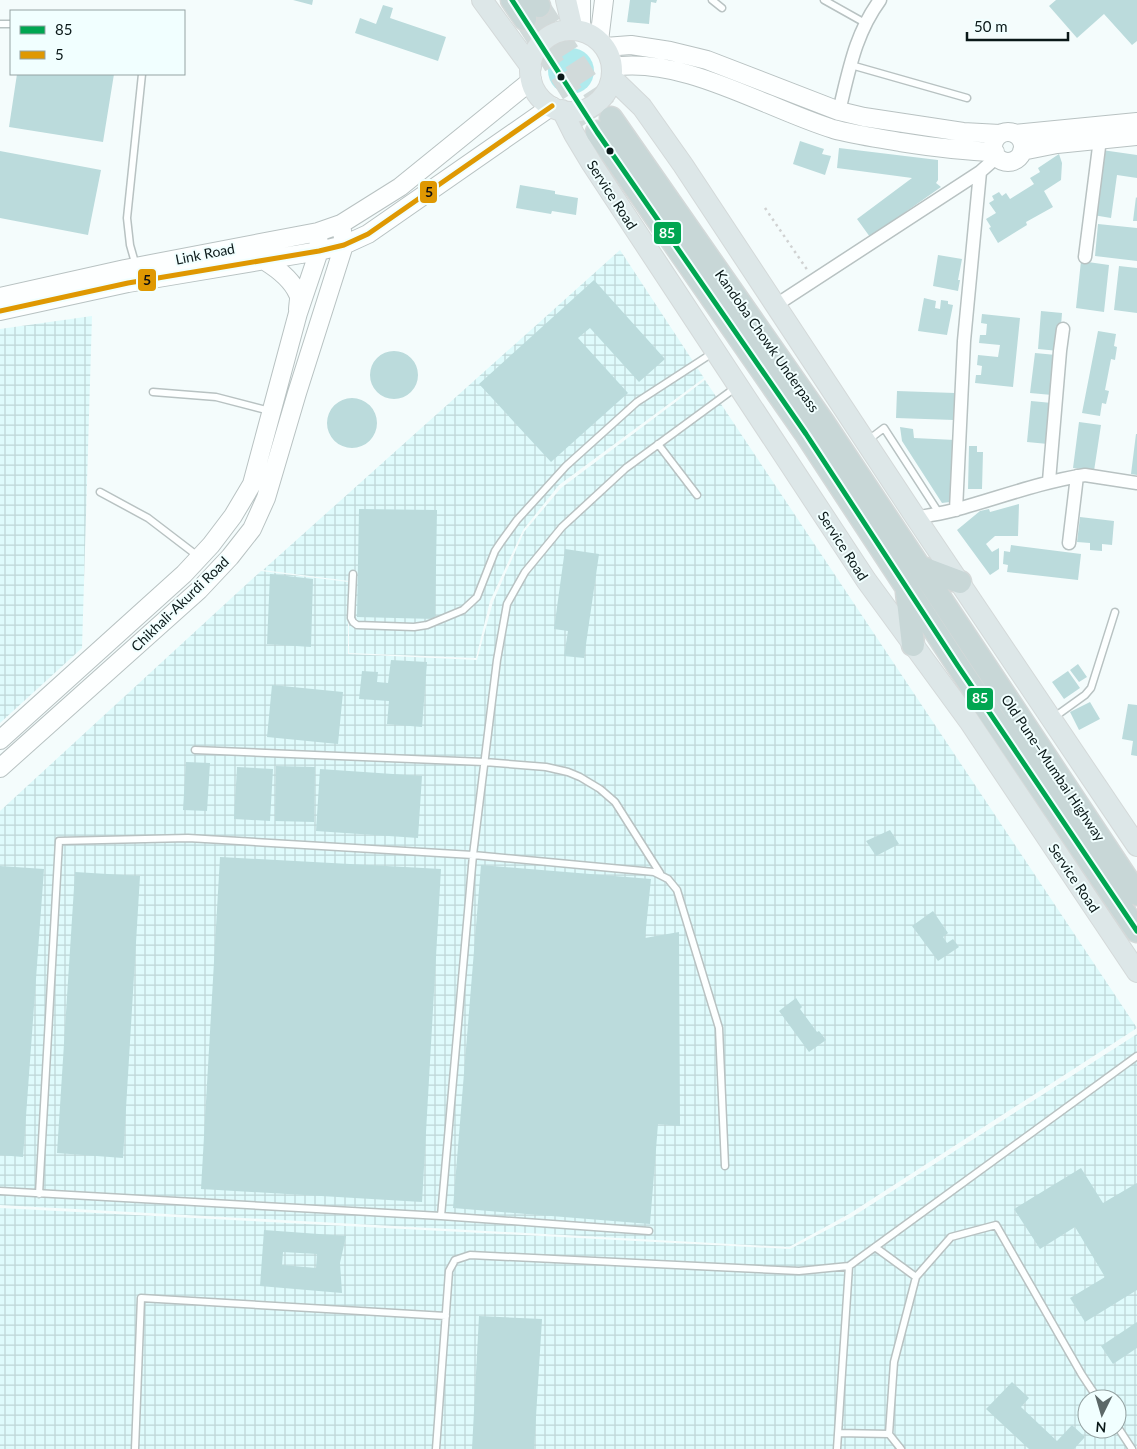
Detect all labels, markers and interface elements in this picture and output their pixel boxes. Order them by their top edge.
legend [10,10,185,75]
scale bar [967,10,1068,42]
text: 50 m [974,17,1008,35]
text: 85 [55,20,72,38]
text: 5 [55,45,64,63]
unlabelled marker [556,72,566,82]
unlabelled marker [605,146,615,156]
street label: Service Road [584,157,641,233]
line badge: 5 [419,180,438,204]
text: 5 [425,183,433,200]
line badge: 85 [653,221,682,245]
text: 85 [659,224,675,241]
street label: Link Road [174,239,236,268]
street label: Kandoba Chowk Underpass [712,266,823,415]
line badge: 5 [137,268,157,292]
text: 5 [143,271,151,288]
street label: Service Road [815,508,872,584]
street label: Chikhali-Akurdi Road [127,553,232,655]
line badge: 85 [966,687,994,711]
text: 85 [972,689,988,706]
street label: Old Pune–Mumbai Highway [998,691,1109,845]
street label: Service Road [1045,840,1104,915]
north arrow [1077,1389,1127,1439]
text: N [1095,1419,1107,1436]

